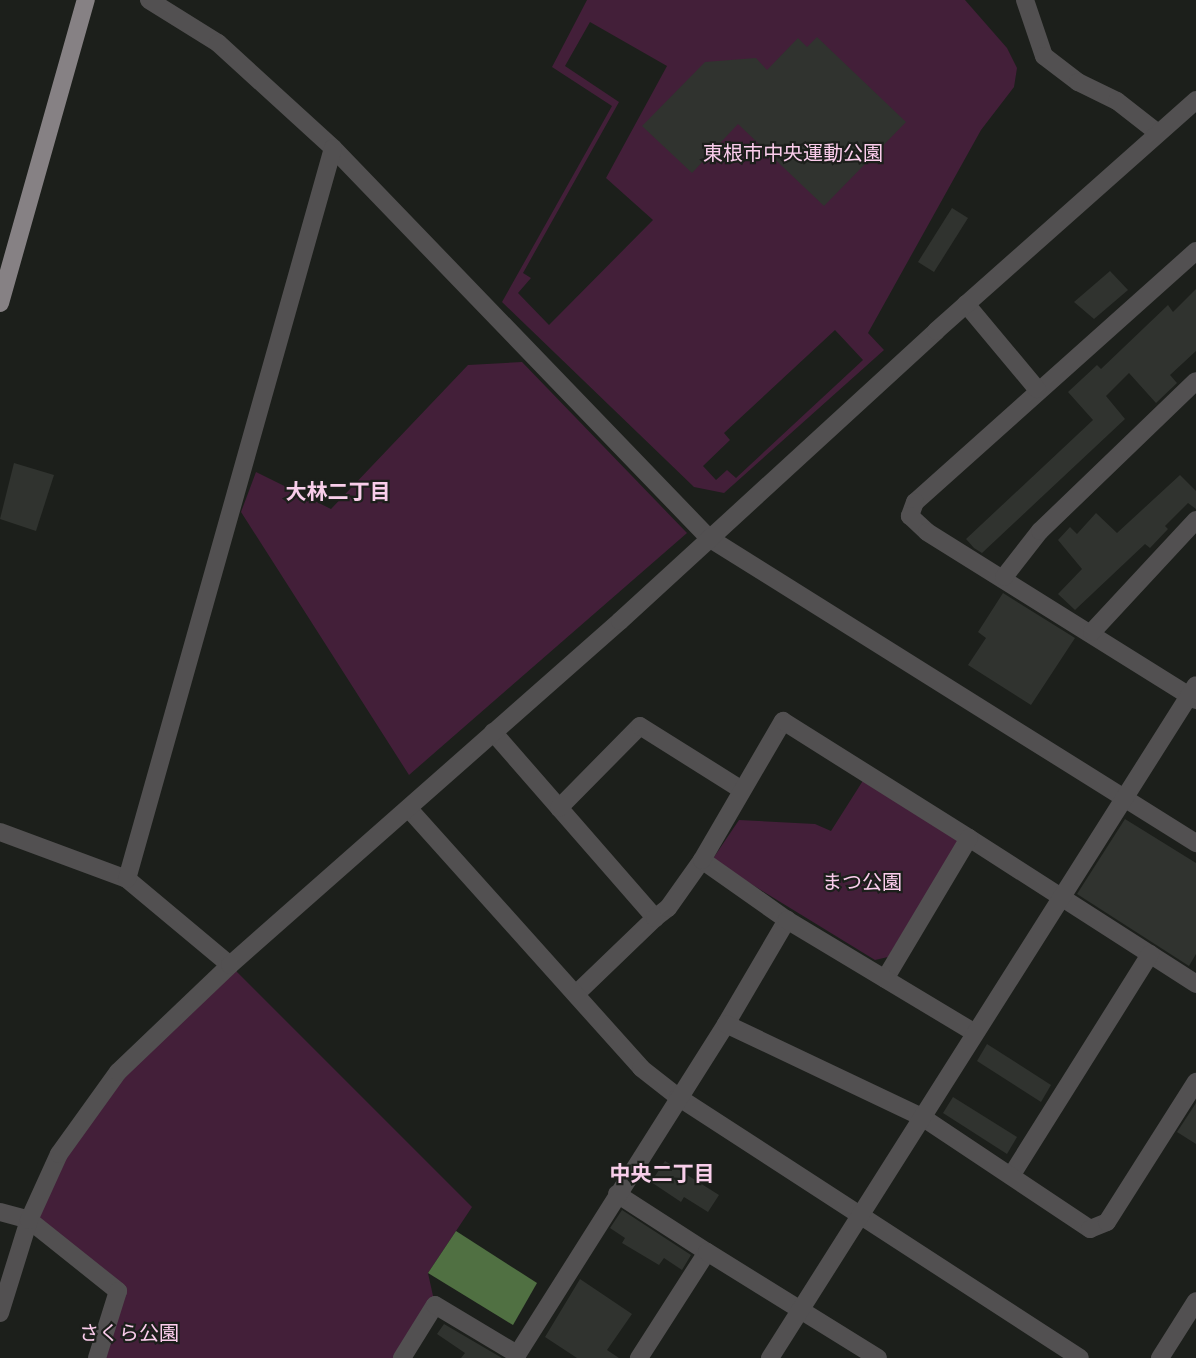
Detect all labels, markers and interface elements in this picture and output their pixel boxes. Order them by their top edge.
park label: 東根市中央運動公園 [703,141,883,165]
district label: 大林二丁目 [286,479,390,505]
park label: まつ公園 [822,870,902,894]
district label: 中央二丁目 [610,1161,714,1187]
park label: さくら公園 [79,1321,179,1345]

